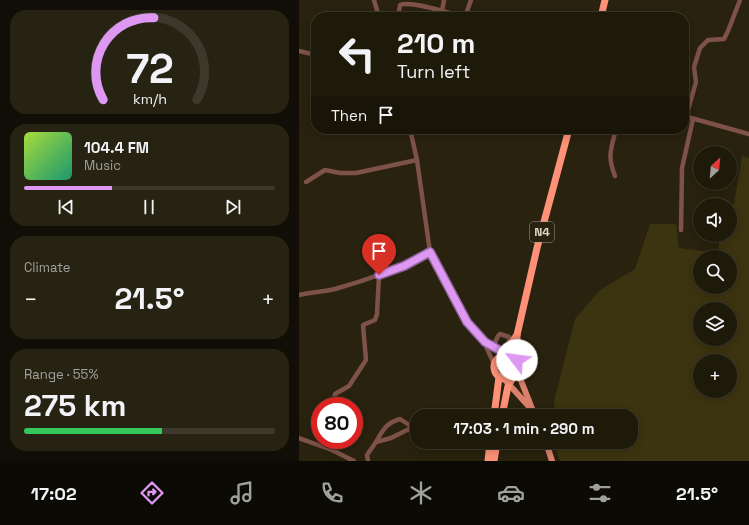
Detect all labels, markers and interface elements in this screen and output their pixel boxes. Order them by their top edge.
text: 210 m [397,25,475,61]
icon: left [331,28,383,80]
text: 72 [126,42,173,95]
text: Turn left [397,60,470,83]
text: km/h [132,90,167,108]
icon: arrive [375,104,397,126]
text: Then [331,106,367,125]
text: 104.4 FM [84,138,149,157]
north arrow [693,146,737,190]
map controls [693,146,737,398]
text: Music [84,157,121,174]
icon: previous [55,196,77,218]
icon: pause [138,196,160,218]
icon: next [222,196,244,218]
button: sound [693,198,737,242]
road number: N4 [530,222,554,242]
pin [362,234,396,275]
icon: arrive [368,240,390,262]
button: search [693,250,737,294]
text: Climate [24,259,70,276]
text: 21.5° [114,279,185,318]
text: − [24,285,38,313]
text: + [261,285,275,313]
button: layers [693,302,737,346]
position arrow [496,339,538,381]
button: + [693,354,737,398]
text: Range · 55% [24,366,98,383]
text: 275 km [24,386,126,425]
speed limit sign: 80 [311,397,363,449]
text: 17:03 · 1 min · 290 m [453,419,595,438]
icon: directions [138,479,166,507]
icon: music [228,479,256,507]
icon: phone [318,479,346,507]
icon: climate [407,479,435,507]
icon: car [497,479,525,507]
icon: filters [586,479,614,507]
text: 17:02 [31,482,77,505]
text: 21.5° [676,482,718,505]

